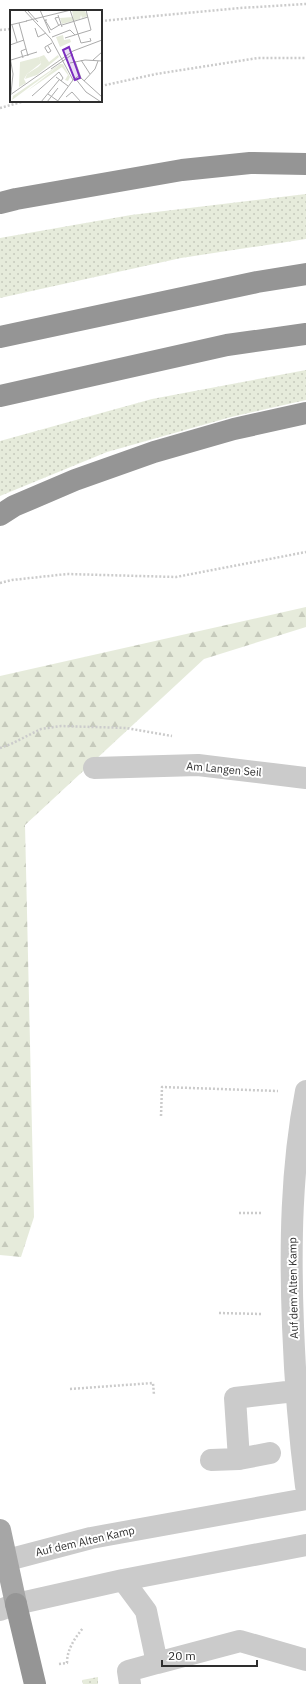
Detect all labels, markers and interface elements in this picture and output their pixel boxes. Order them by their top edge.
inset map [10,10,102,102]
street label: Am Langen Seil [186,759,262,779]
street label: Auf dem Alten Kamp [285,1237,301,1339]
street label: Auf dem Alten Kamp [34,1523,136,1559]
scale bar [162,1642,257,1668]
text: 20 m [168,1648,196,1663]

